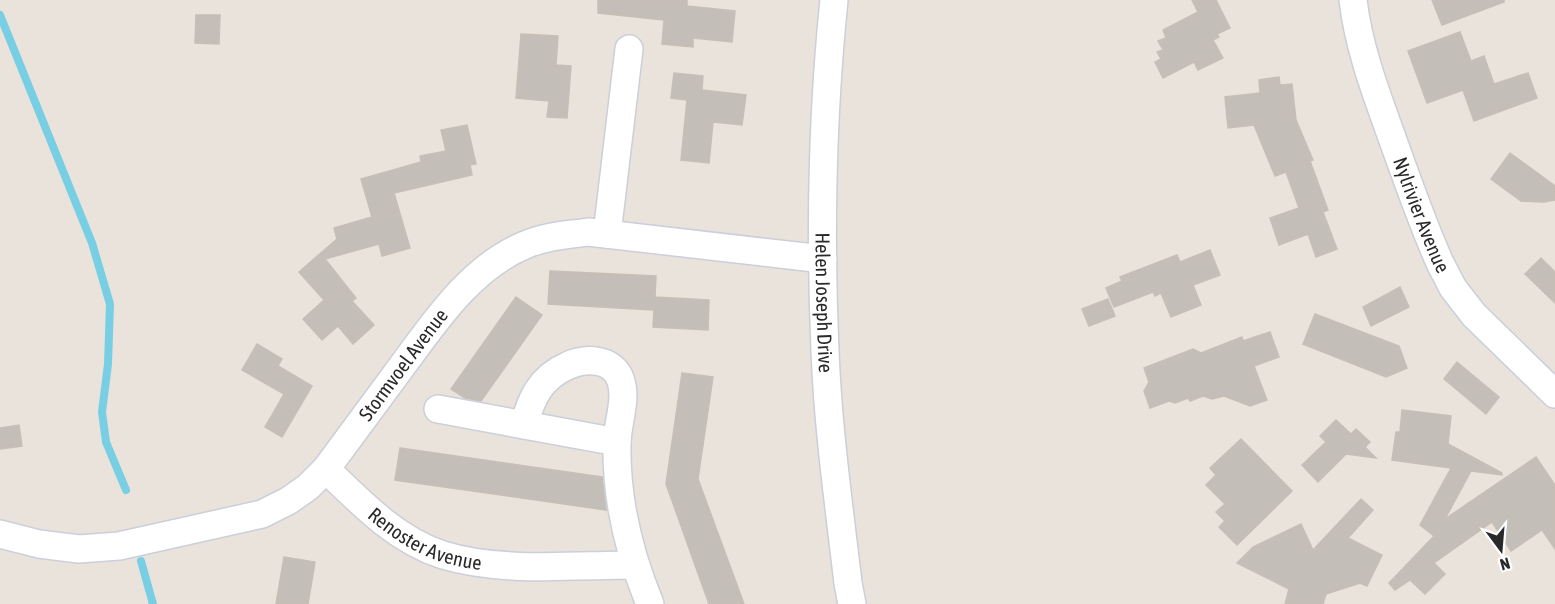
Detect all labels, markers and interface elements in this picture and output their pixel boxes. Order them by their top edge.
street label: Nylrivier Avenue [1389,154,1455,276]
street label: Helen Joseph Drive [811,233,838,373]
street label: Stormvoel Avenue [354,304,452,425]
street label: Renoster Avenue [364,502,483,574]
north arrow [1471,520,1531,580]
text: N [1498,554,1512,574]

